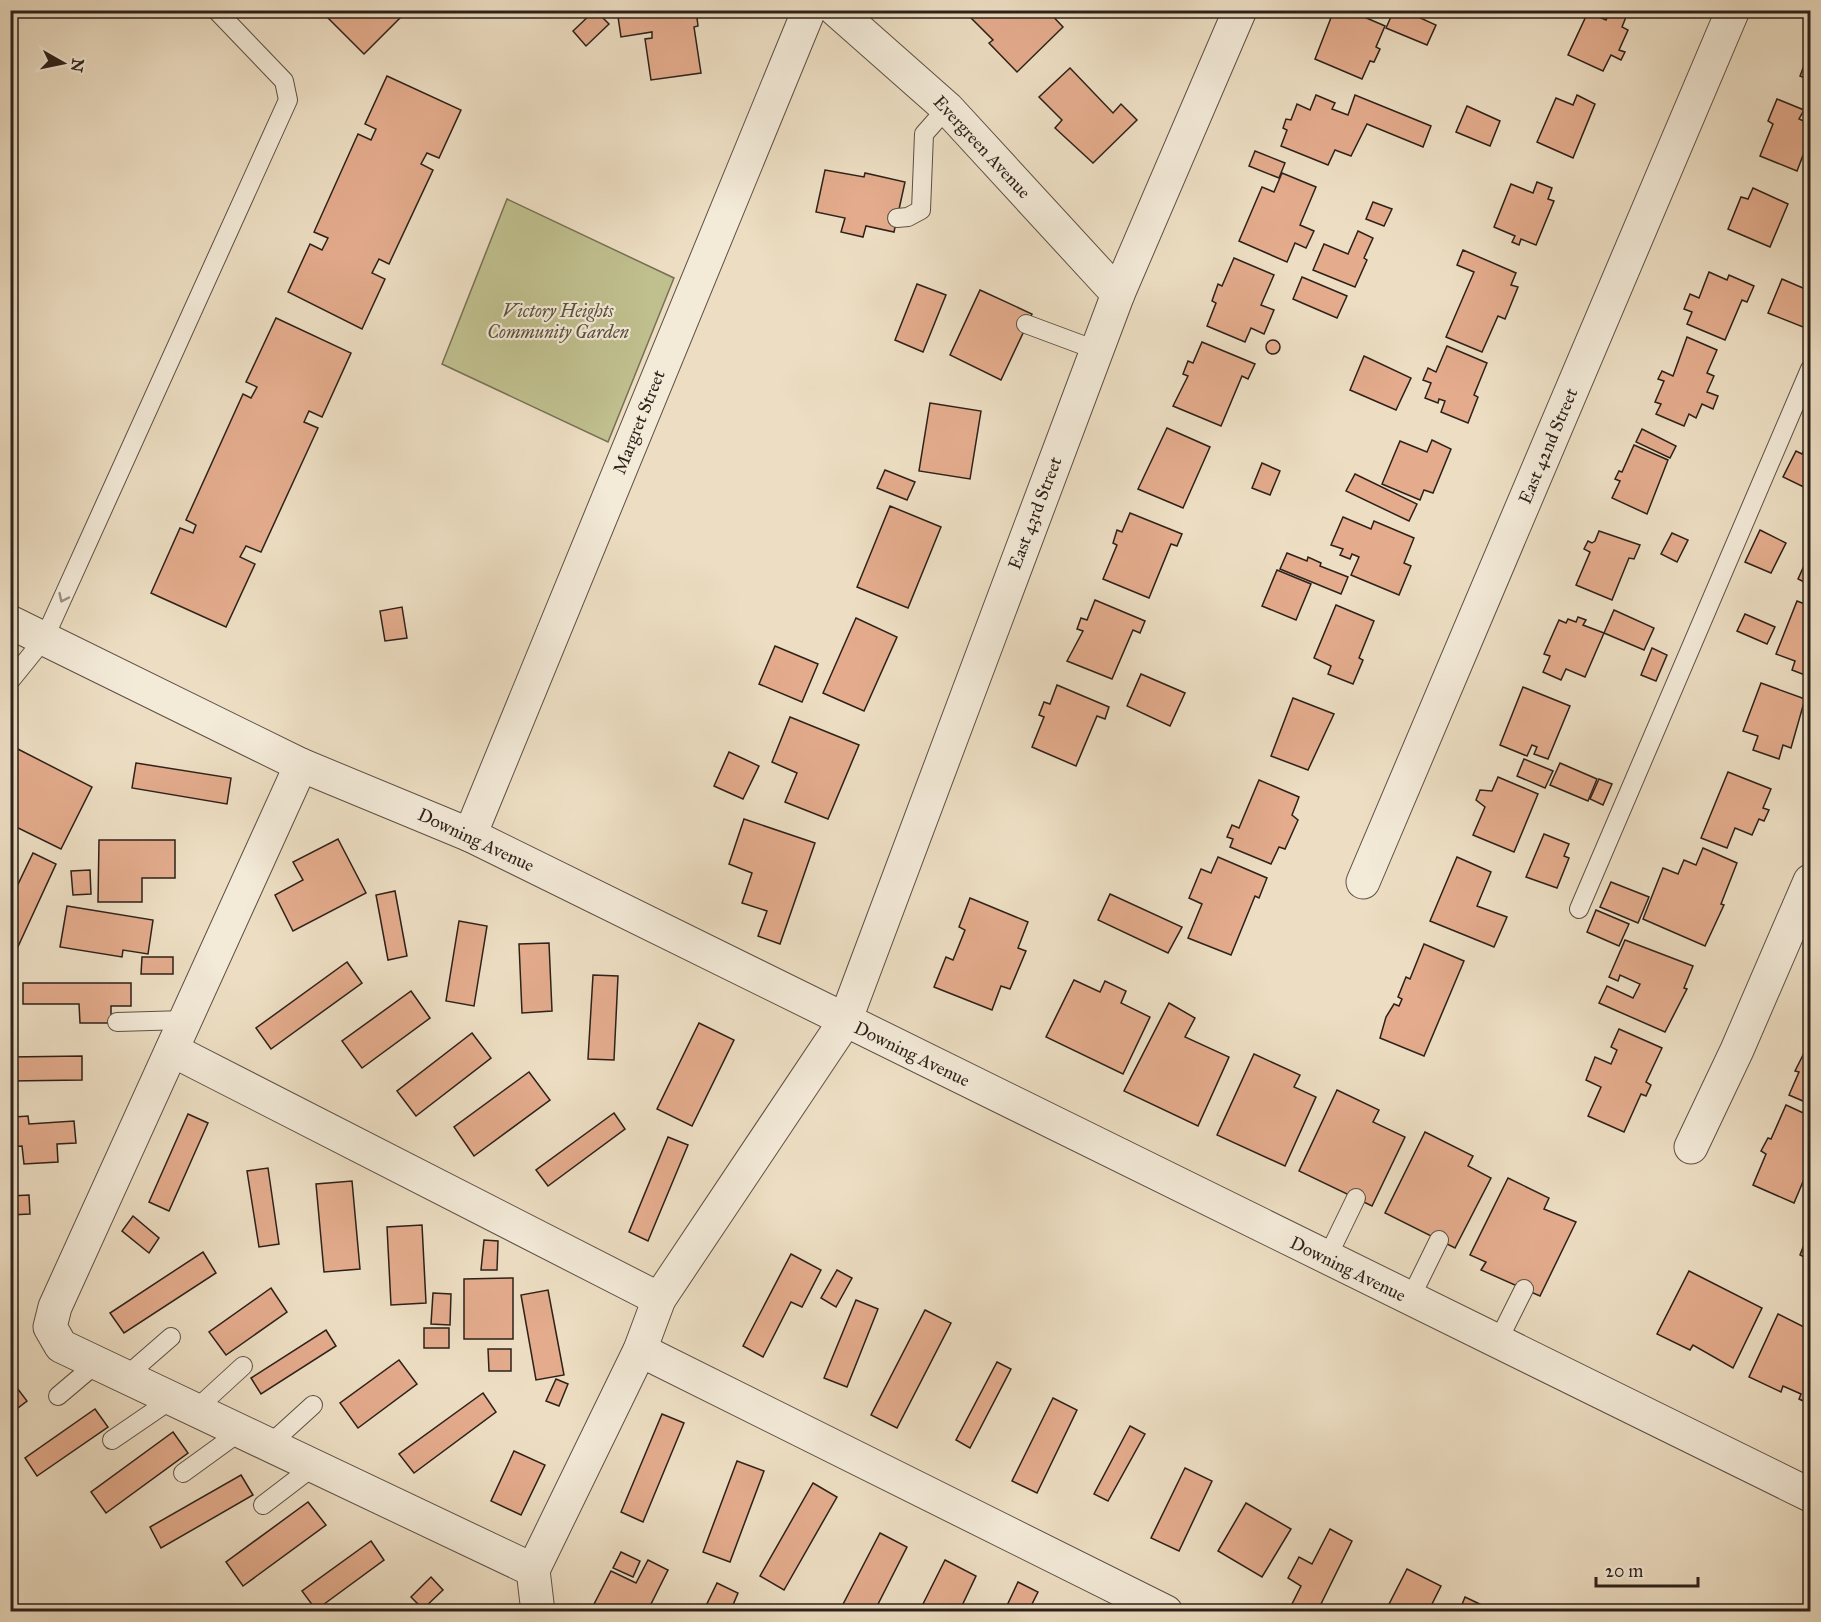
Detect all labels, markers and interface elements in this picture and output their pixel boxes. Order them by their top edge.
north arrow [33,33,93,93]
text: N [67,57,88,74]
street label: Evergreen Avenue [928,91,1035,204]
park label: Victory Heights Community Garden [487,300,629,343]
street label: Margret Street [608,366,671,478]
street label: East 42nd Street [1514,384,1583,507]
street label: East 43rd Street [1003,453,1067,572]
one-way arrow [59,592,71,603]
street label: Downing Avenue [414,803,538,877]
street label: Downing Avenue [850,1017,973,1092]
street label: Downing Avenue [1286,1232,1409,1307]
scale bar [1596,1550,1698,1588]
text: 20 m [1605,1560,1643,1582]

